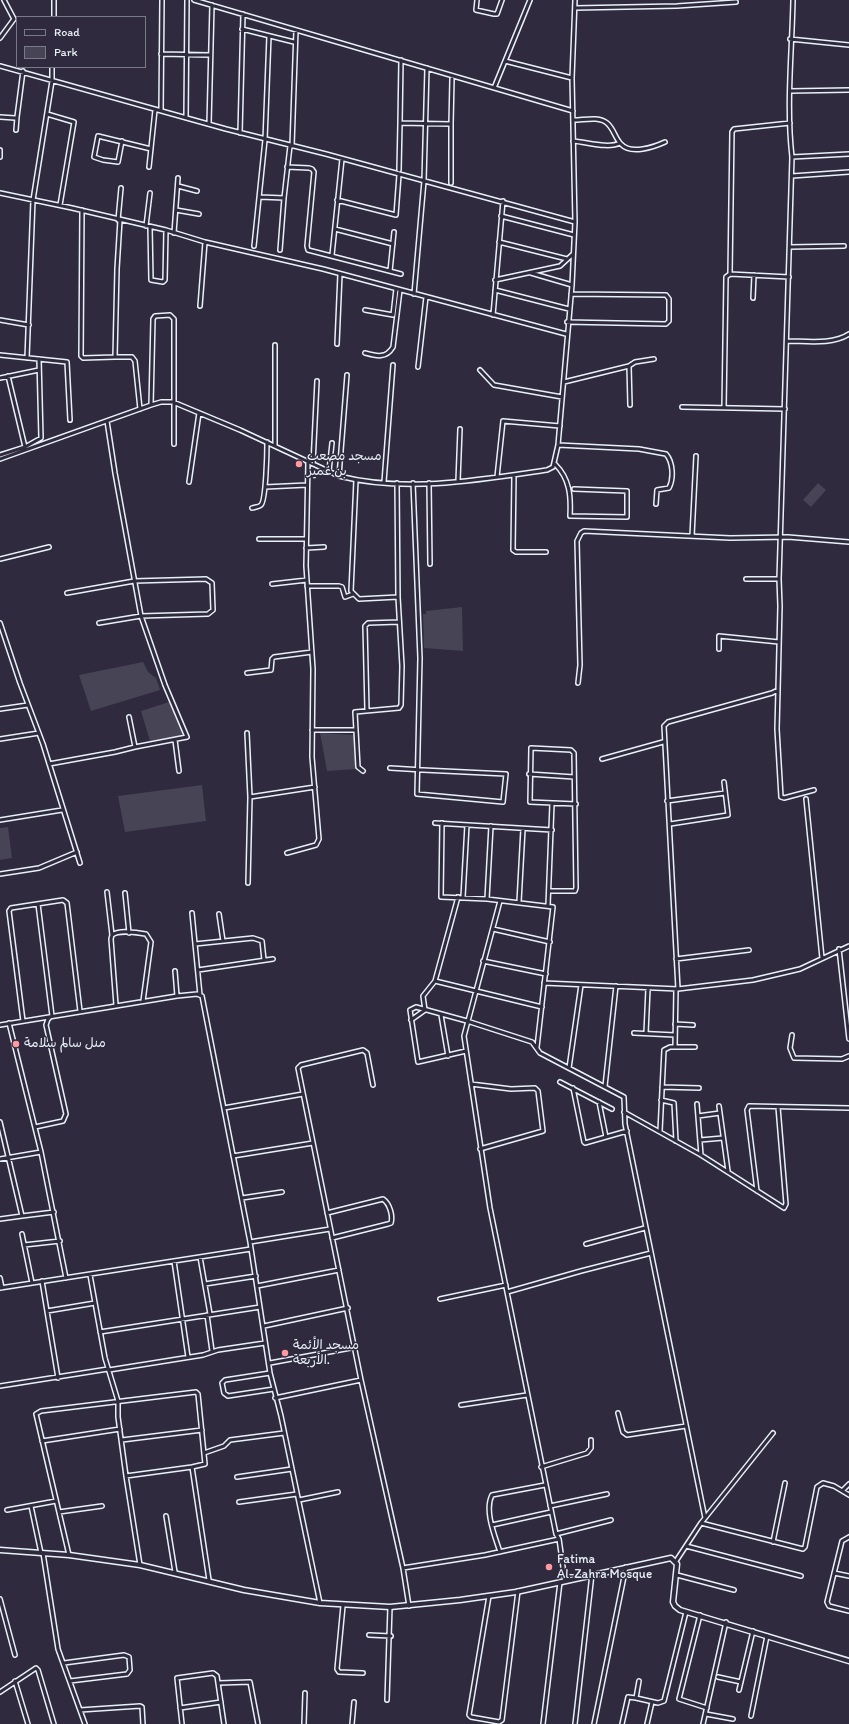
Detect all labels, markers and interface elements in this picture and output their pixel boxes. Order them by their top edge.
legend [16,16,146,68]
text: Road [54,25,80,39]
text: Park [54,45,78,59]
place label: مسجد مصعب بن عُمير [307,449,382,480]
marker: مسجد مصعب بن عُمير [294,459,304,469]
place label: منل سالم سلامة [24,1036,106,1052]
marker: منل سالم سلامة [11,1039,21,1049]
place label: مسجد الأئمة الأربعة. [293,1338,359,1369]
marker: مسجد الأئمة الأربعة. [280,1348,290,1358]
place label: Fatima Al-Zahra Mosque [557,1552,652,1583]
marker: Fatima Al-Zahra Mosque [544,1562,554,1572]

